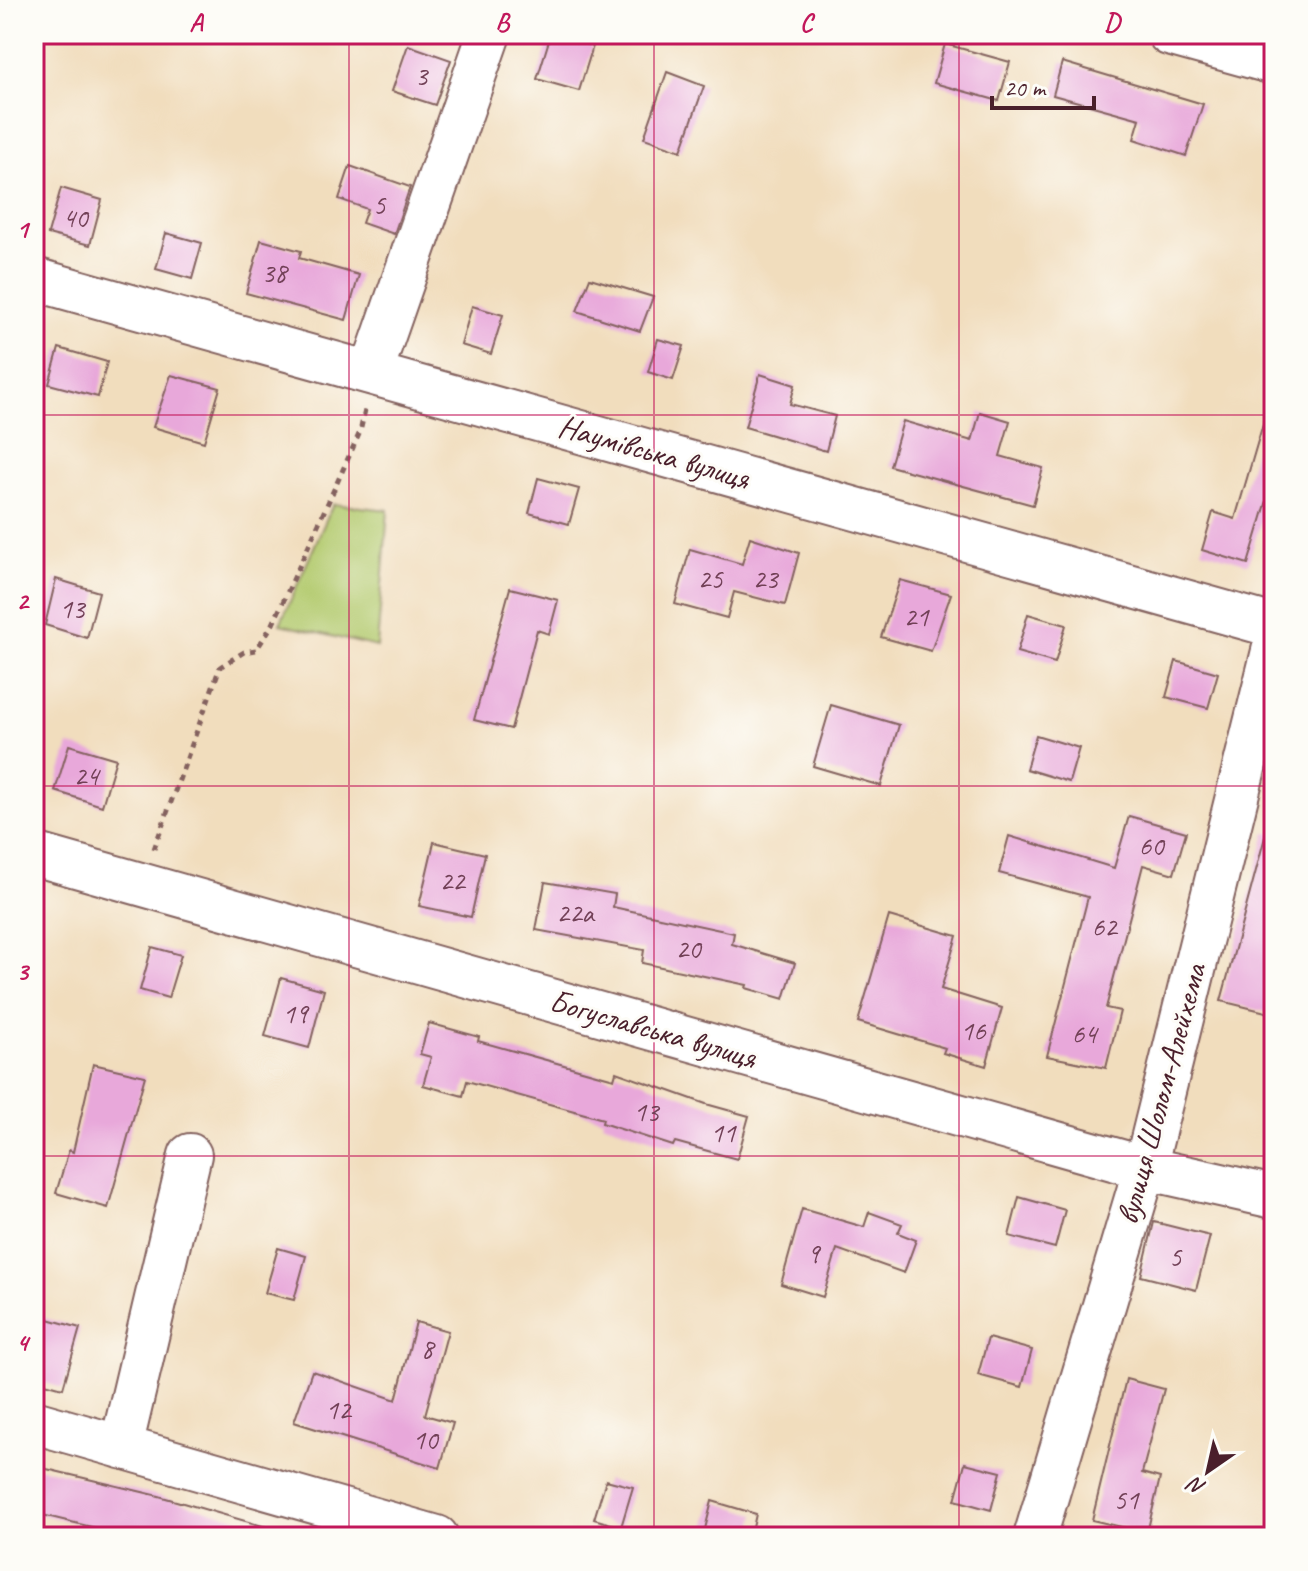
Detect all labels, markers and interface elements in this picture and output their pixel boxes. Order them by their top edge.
text: A [189,6,204,39]
text: B [495,6,511,39]
text: C [800,6,816,39]
text: D [1104,6,1122,39]
house number: 3 [415,58,430,93]
scale bar [992,60,1094,110]
text: 20 m [1004,73,1047,103]
house number: 5 [373,187,387,222]
house number: 40 [62,200,90,235]
text: 1 [16,213,31,246]
house number: 38 [261,255,289,290]
street label: Наумівська вулиця [554,405,755,499]
house number: 25 [697,561,724,596]
house number: 23 [752,561,780,596]
text: 2 [16,584,30,617]
house number: 13 [59,591,87,626]
house number: 21 [903,599,930,634]
house number: 24 [73,758,101,793]
house number: 60 [1138,828,1166,863]
house number: 22 [439,863,467,898]
house number: 22а [556,895,595,930]
house number: 62 [1091,909,1119,944]
house number: 20 [675,931,703,966]
text: 3 [16,955,30,988]
street label: вулиця Шолом-Алейхема [1107,957,1216,1229]
street label: Богуславська вулиця [545,980,762,1078]
house number: 19 [282,996,310,1031]
house number: 16 [960,1013,987,1048]
house number: 64 [1071,1016,1099,1051]
house number: 13 [633,1094,661,1129]
house number: 11 [710,1115,737,1150]
house number: 9 [807,1236,822,1271]
house number: 5 [1169,1239,1183,1274]
text: 4 [16,1326,31,1359]
house number: 8 [421,1331,436,1366]
house number: 12 [325,1392,353,1427]
house number: 10 [412,1422,440,1457]
north arrow [1168,1431,1248,1511]
text: N [1181,1469,1211,1502]
house number: 51 [1113,1482,1140,1517]

